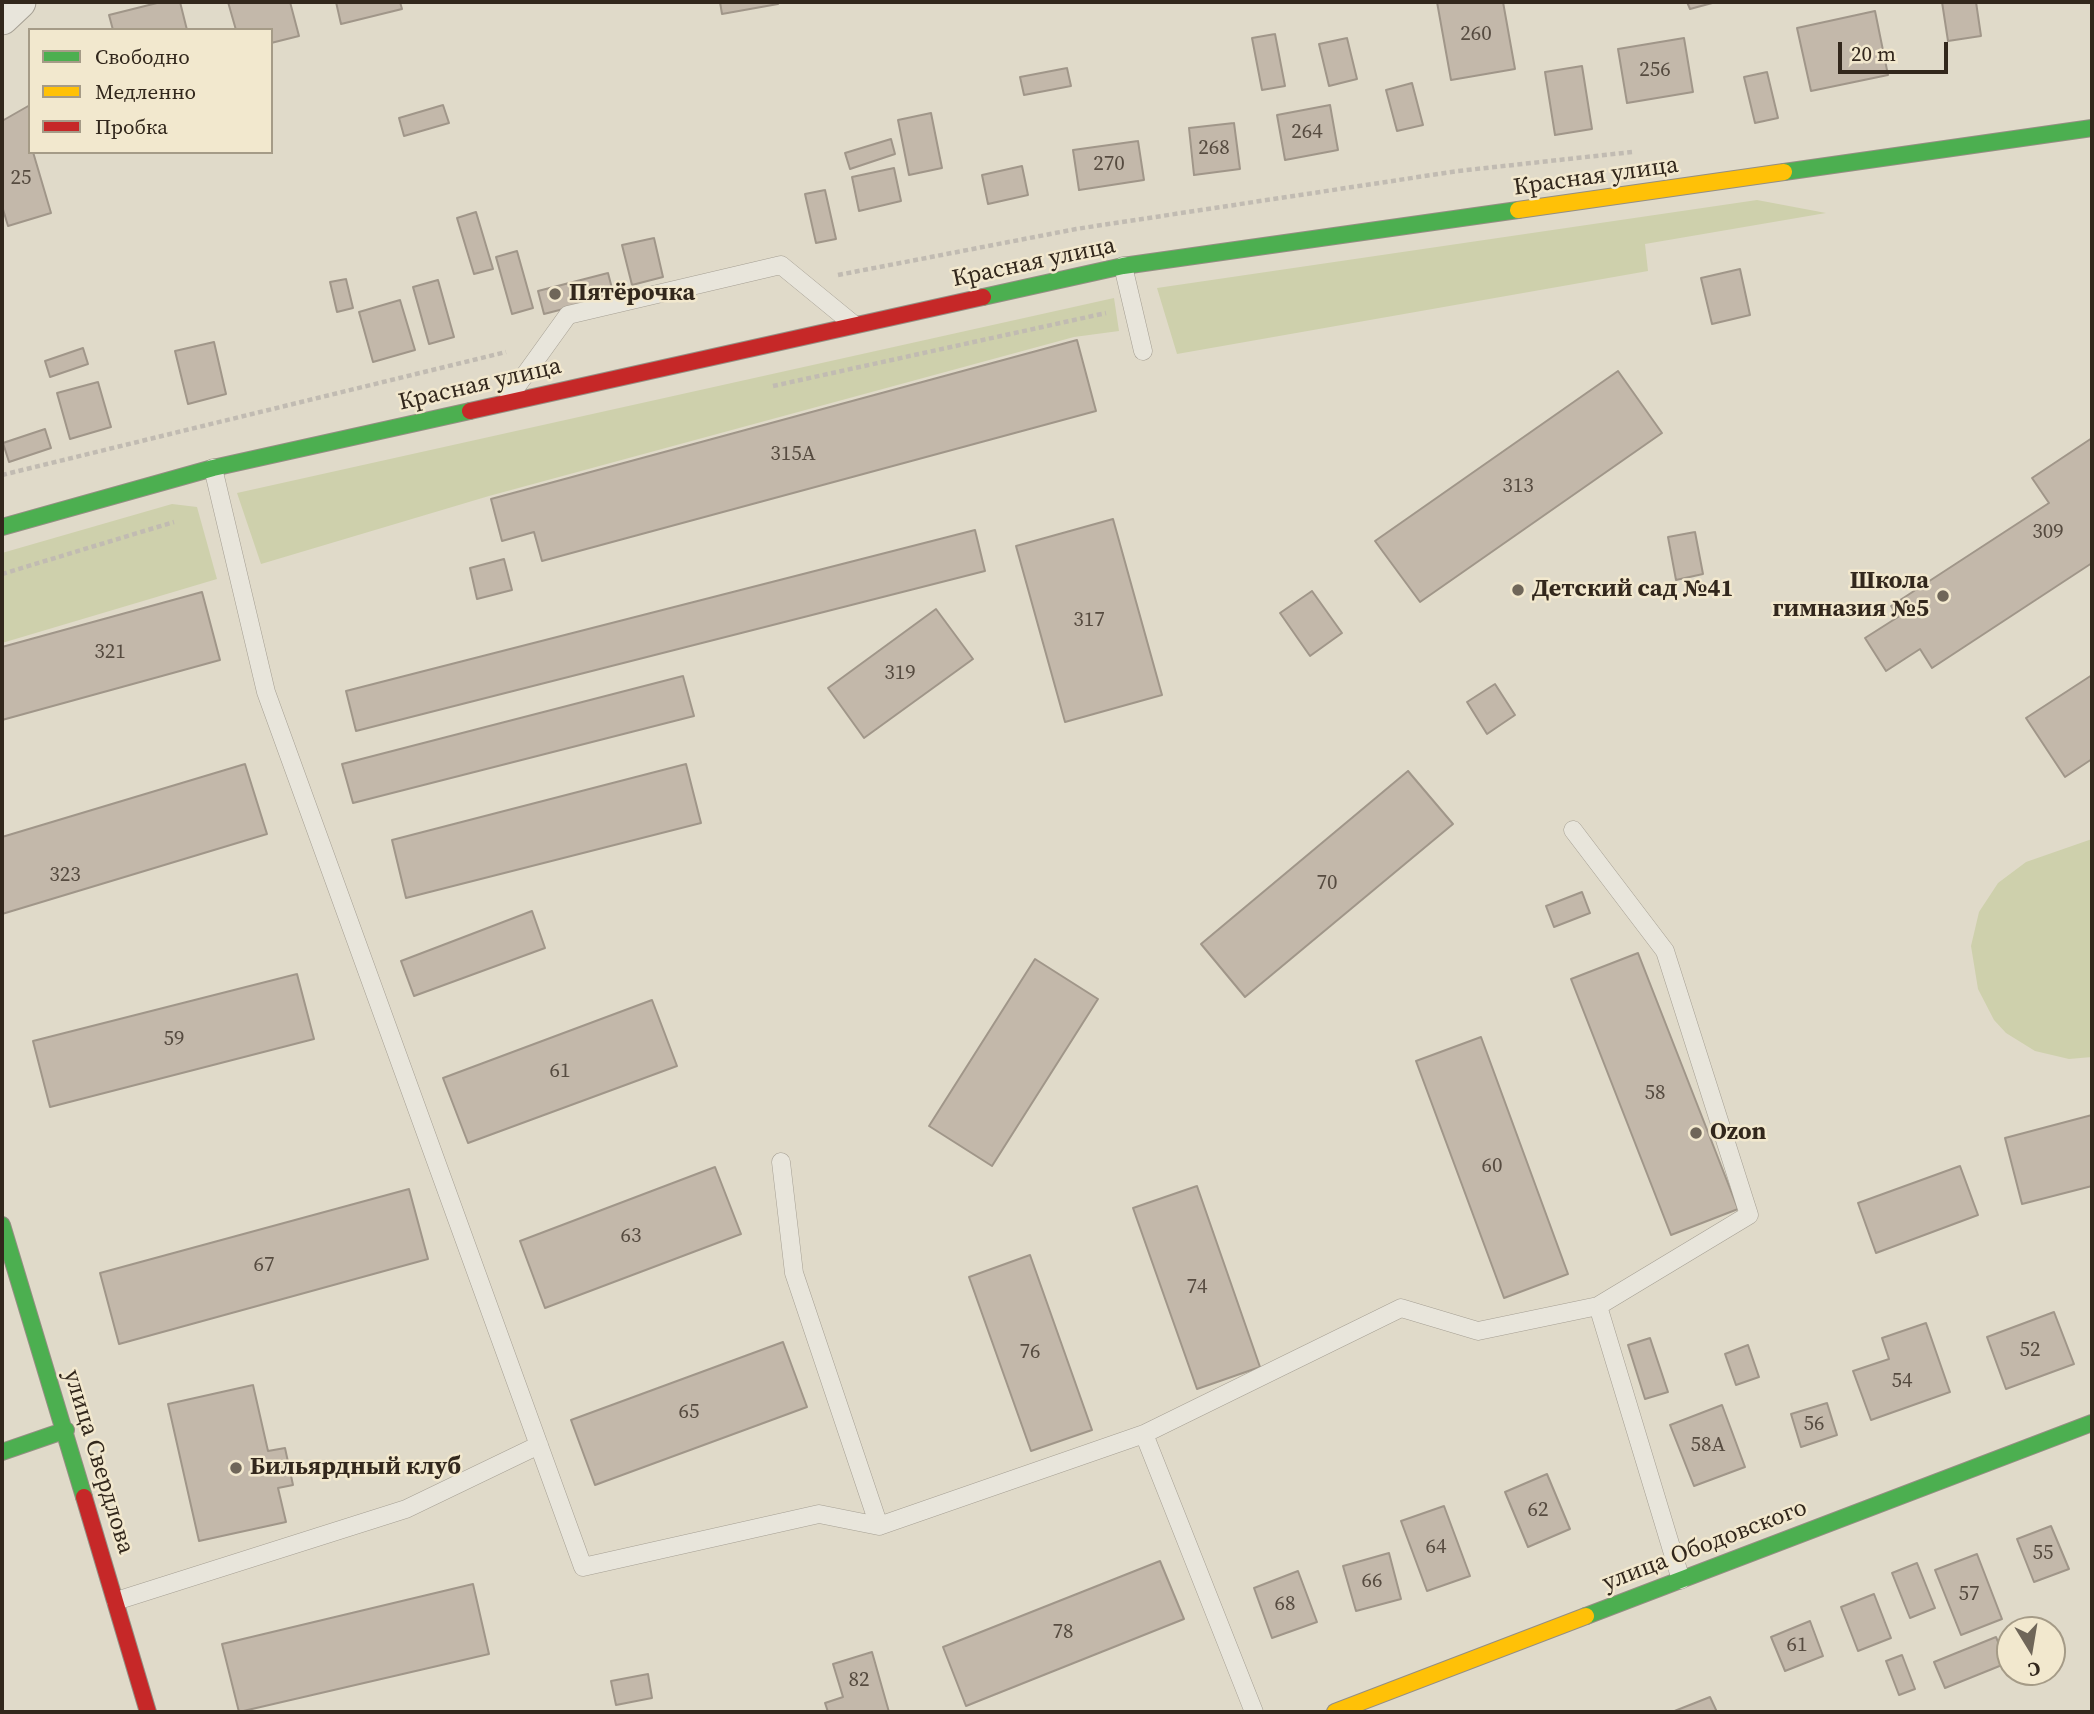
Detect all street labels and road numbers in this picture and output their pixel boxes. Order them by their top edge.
street label: Красная улица [1512,151,1680,203]
street label: Красная улица [950,232,1118,294]
street label: Красная улица [396,352,564,418]
street label: улица Свердлова [56,1366,140,1558]
street label: улица Ободовского [1599,1494,1811,1598]

